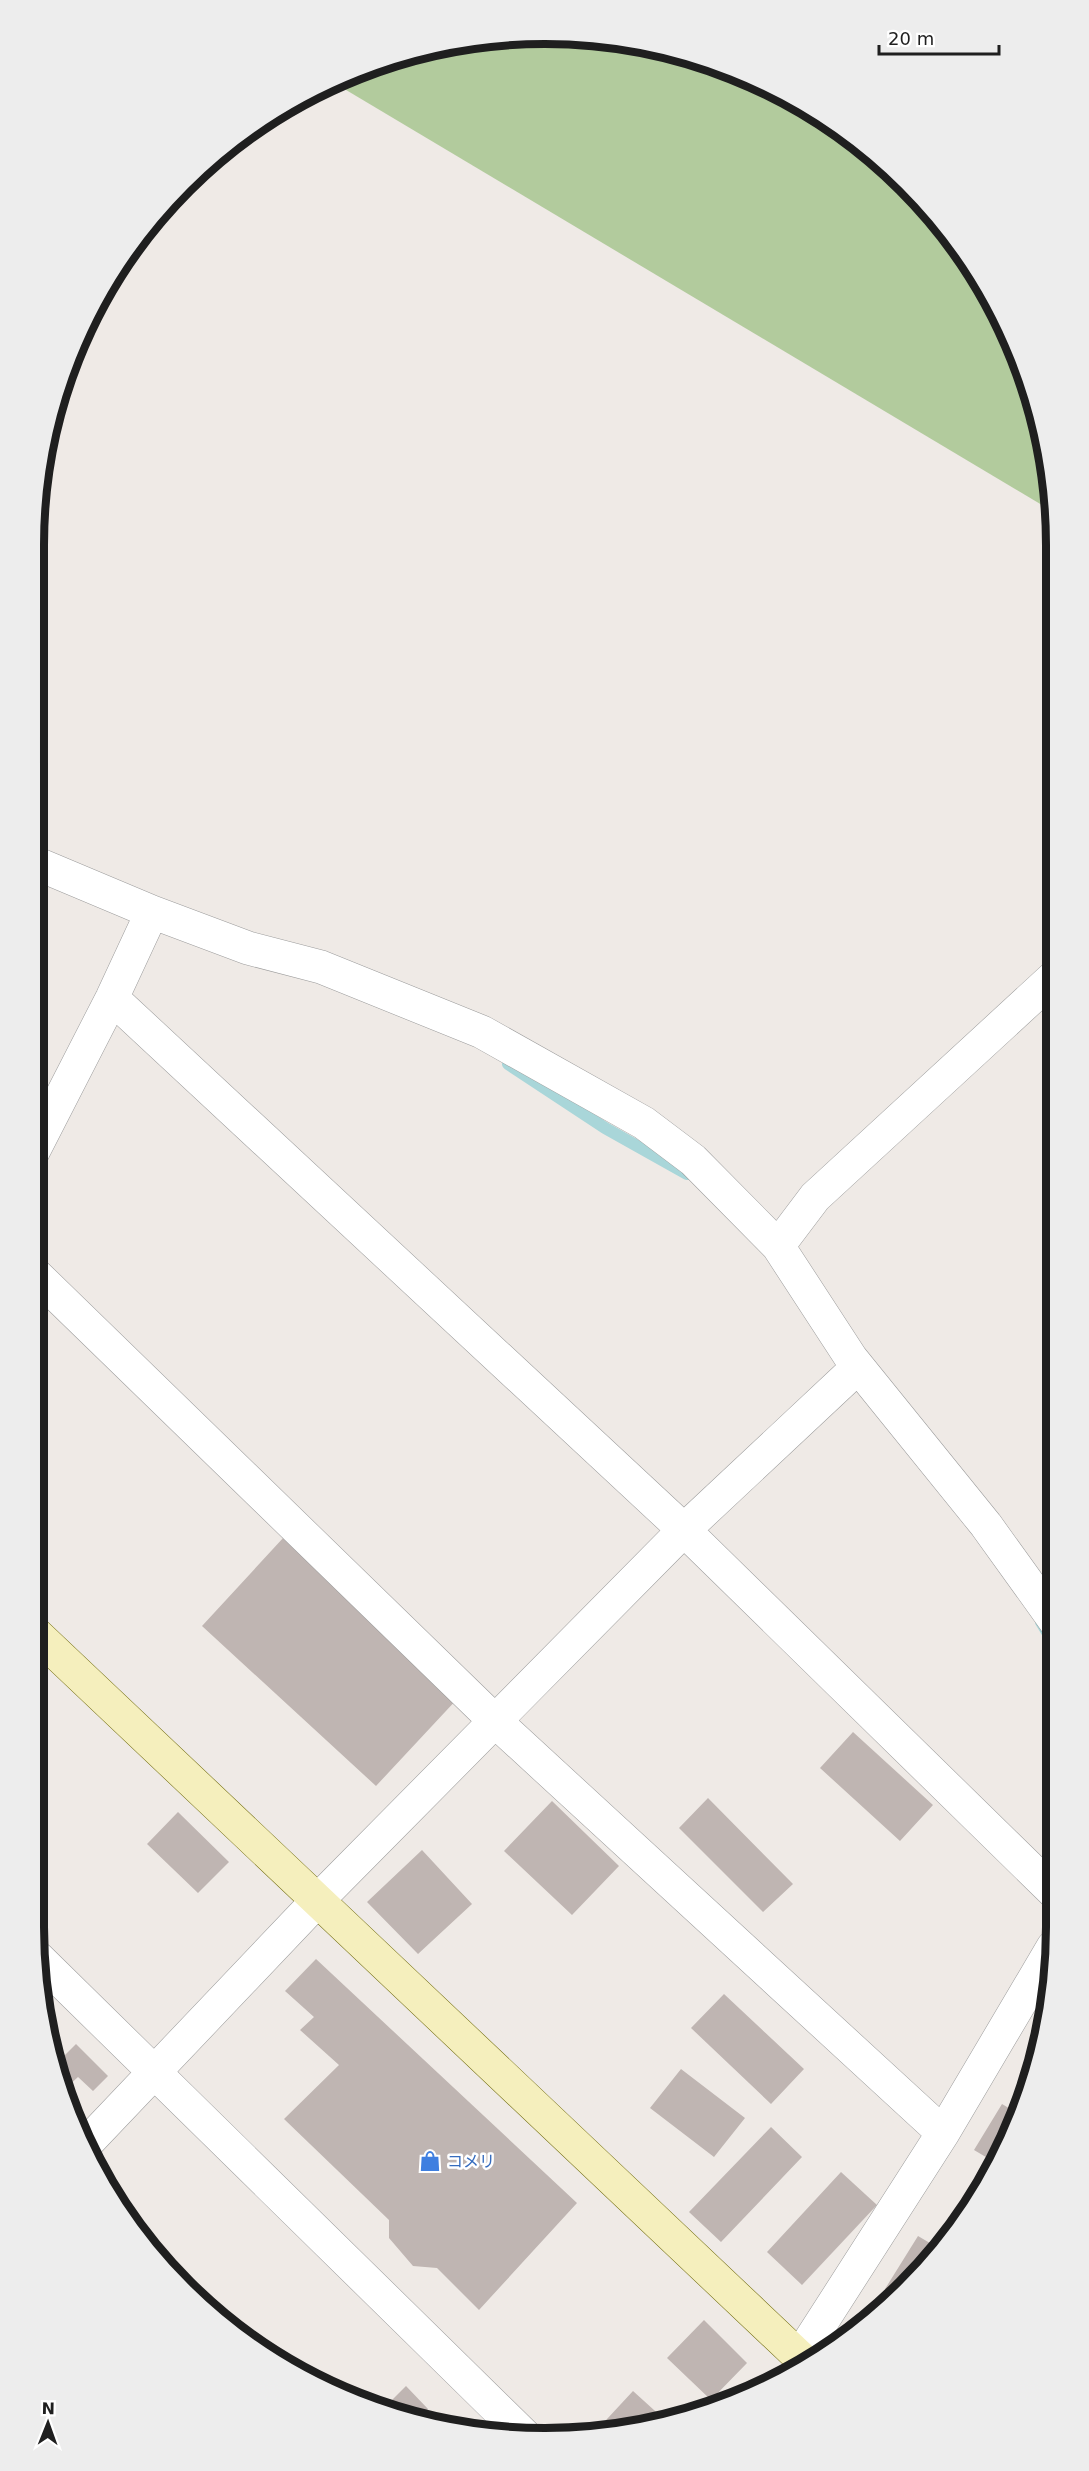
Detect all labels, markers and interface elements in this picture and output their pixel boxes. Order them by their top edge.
scale bar [879,18,999,56]
text: 20 m [888,28,934,49]
shop icon: コメリ [418,2149,442,2173]
place label: コメリ [447,2152,495,2171]
north arrow [18,2393,78,2453]
text: N [41,2399,55,2418]

